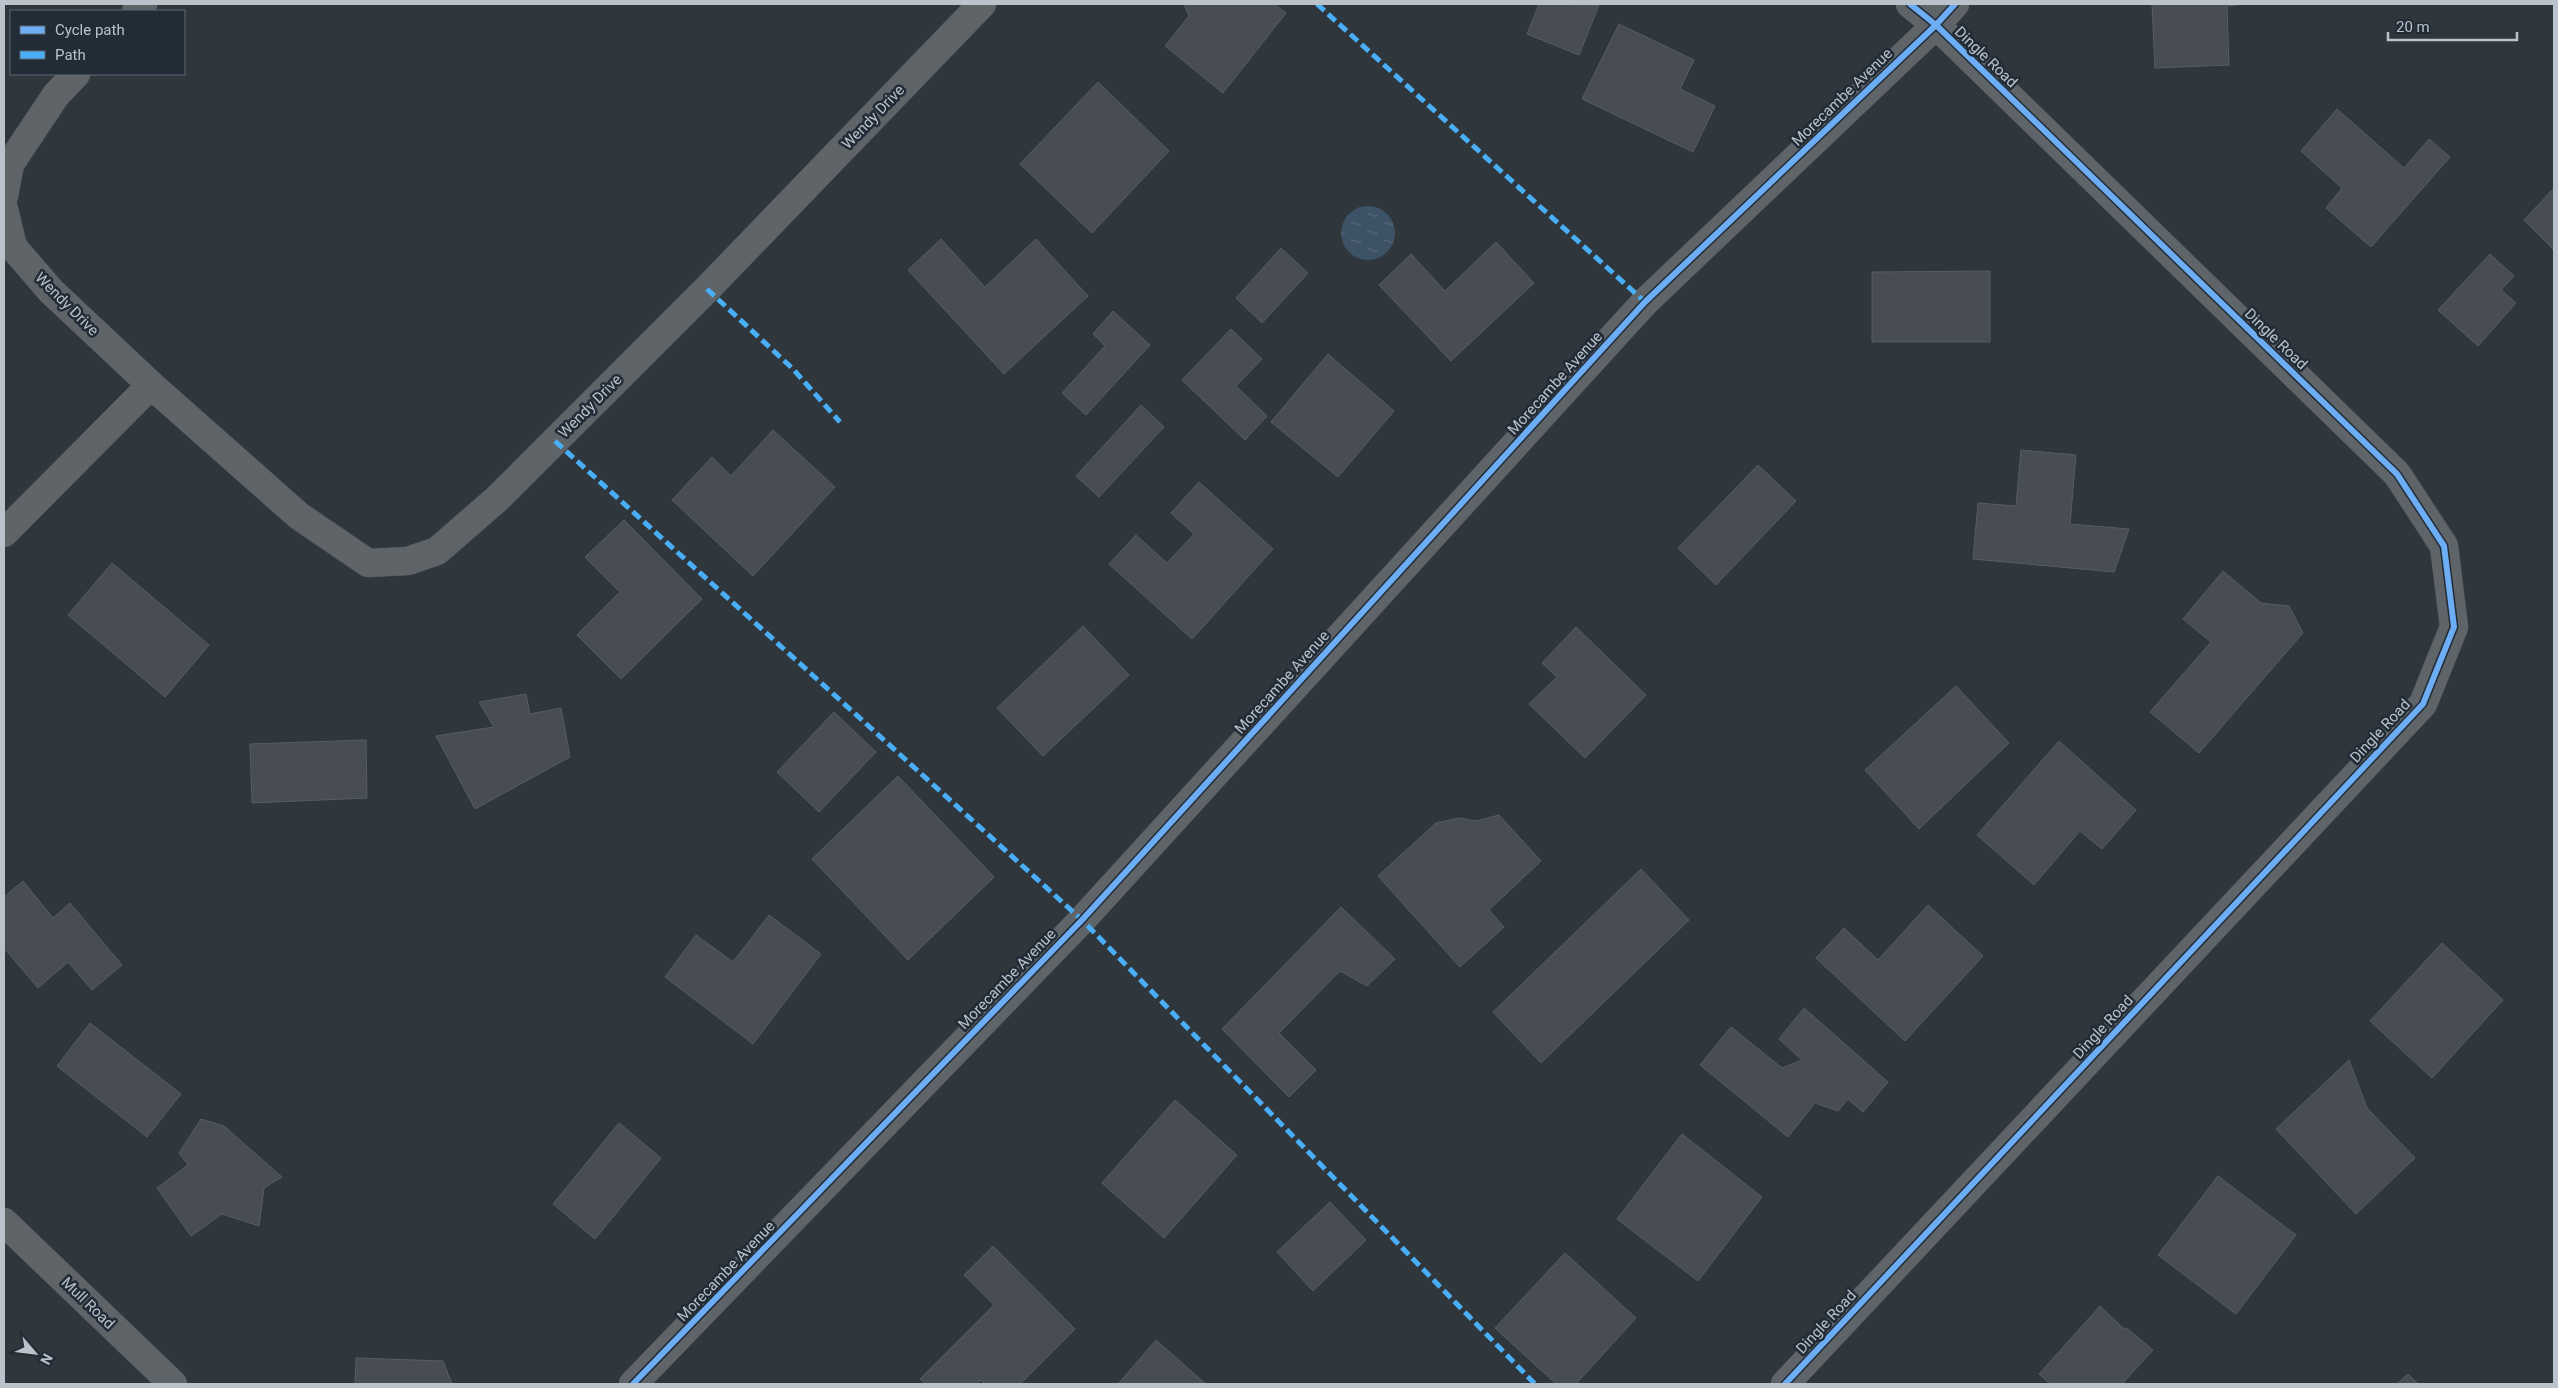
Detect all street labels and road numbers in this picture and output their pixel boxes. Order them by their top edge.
street label: Dingle Road [1951,23,2021,91]
street label: Morecambe Avenue [1788,44,1896,150]
street label: Wendy Drive [838,81,908,153]
street label: Wendy Drive [32,269,102,339]
street label: Dingle Road [2241,305,2311,373]
street label: Morecambe Avenue [1504,328,1606,438]
street label: Wendy Drive [555,371,625,441]
street label: Morecambe Avenue [1231,627,1333,737]
street label: Dingle Road [2346,696,2414,766]
street label: Morecambe Avenue [954,925,1060,1033]
street label: Dingle Road [2069,992,2137,1062]
street label: Morecambe Avenue [673,1217,779,1325]
street label: Mull Road [58,1273,118,1333]
street label: Dingle Road [1792,1287,1860,1357]

